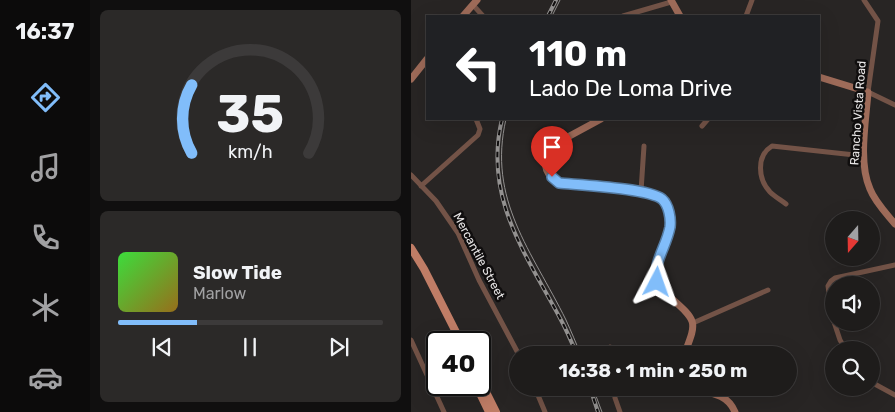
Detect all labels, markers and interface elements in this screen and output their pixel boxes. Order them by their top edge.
text: 16:37 [16,18,74,45]
text: 110 m [529,33,627,75]
icon: left [446,35,511,100]
street label: Rancho Vista Road [847,60,869,166]
text: Lado De Loma Drive [529,75,732,102]
icon: directions [28,80,63,115]
text: 35 [217,83,284,145]
pin [531,126,573,177]
icon: arrive [538,133,566,161]
text: km/h [228,141,273,162]
icon: music [28,150,63,185]
street label: Mercantile Street [450,210,508,302]
north arrow [825,211,880,266]
map controls [825,211,880,396]
icon: phone [28,220,63,255]
position arrow [630,255,682,307]
text: Slow Tide [193,261,282,284]
button: sound [825,276,880,331]
text: Marlow [193,284,246,303]
icon: climate [28,290,63,325]
speed limit sign: 40 [426,331,491,396]
icon: previous [148,333,176,361]
icon: pause [236,333,264,361]
icon: next [325,333,353,361]
button: search [825,341,880,396]
text: 16:38 · 1 min · 250 m [558,359,748,382]
icon: car [28,360,63,395]

